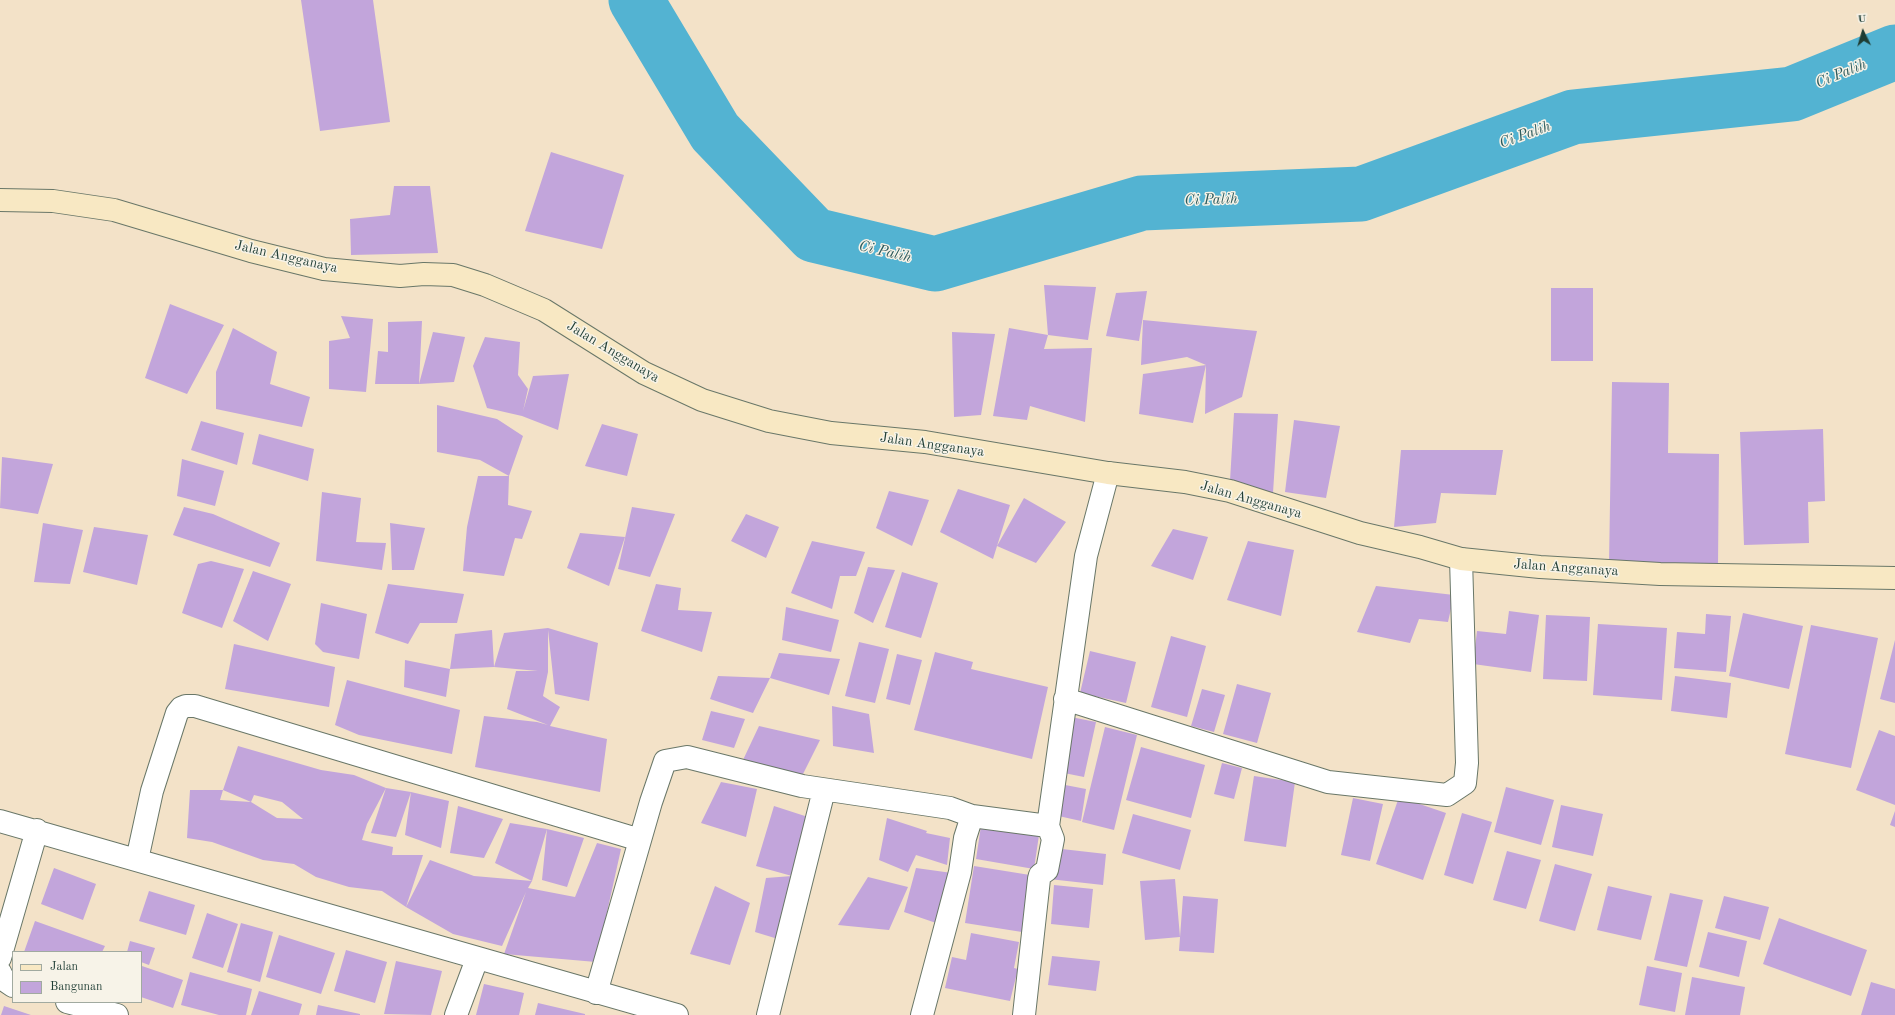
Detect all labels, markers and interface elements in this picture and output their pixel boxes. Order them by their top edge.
north arrow [1843,12,1883,52]
text: U [1857,14,1867,25]
water label: Ci Palih [1813,56,1869,92]
water label: Ci Palih [1497,117,1553,153]
water label: Ci Palih [1184,190,1238,210]
street label: Jalan Angganaya [233,237,339,277]
water label: Ci Palih [857,237,913,267]
street label: Jalan Angganaya [564,318,662,386]
street label: Jalan Angganaya [879,429,985,461]
street label: Jalan Angganaya [1198,477,1304,523]
street label: Jalan Angganaya [1513,556,1619,580]
legend [12,951,142,1003]
text: Jalan [50,961,78,973]
text: Bangunan [50,981,102,993]

